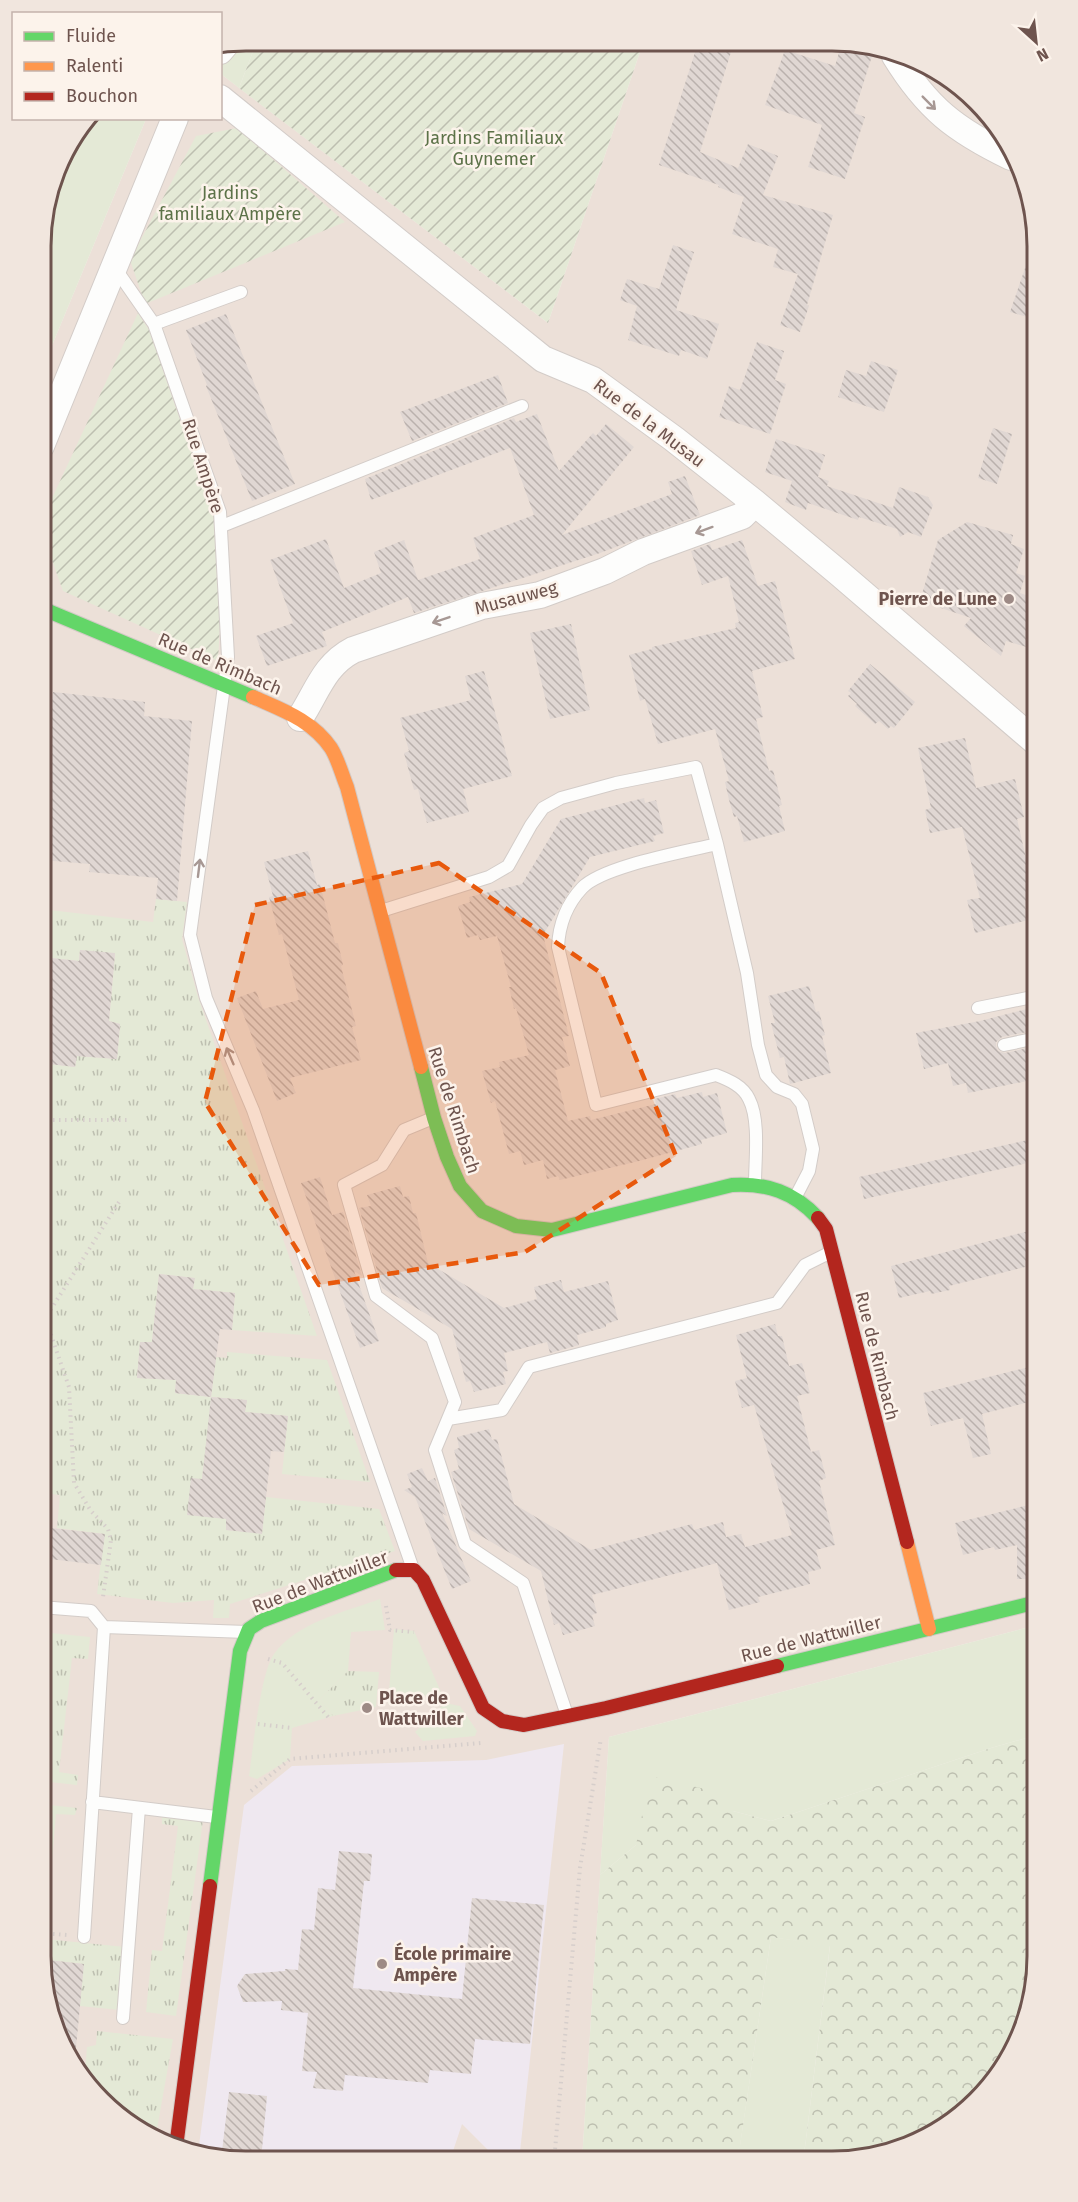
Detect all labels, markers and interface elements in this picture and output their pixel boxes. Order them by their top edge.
legend [12,12,222,120]
north arrow [1006,12,1066,72]
text: Fluide [66,25,116,47]
text: N [1034,44,1052,66]
text: Ralenti [66,55,123,77]
text: Bouchon [66,85,138,107]
one-way arrow [922,95,936,110]
park label: Jardins Familiaux Guynemer [425,127,564,170]
park label: Jardins familiaux Ampère [159,182,301,225]
street label: Rue de la Musau [589,374,709,472]
street label: Rue Ampère [177,416,229,516]
one-way arrow [695,525,714,536]
street label: Musauweg [472,576,561,620]
place label: Pierre de Lune [879,588,997,610]
marker: Pierre de Lune [1002,592,1016,606]
one-way arrow [432,615,451,626]
street label: Rue de Rimbach [155,628,285,700]
one-way arrow [194,859,205,878]
street label: Rue de Rimbach [423,1044,485,1176]
one-way arrow [224,1047,235,1065]
street label: Rue de Rimbach [850,1289,904,1423]
street label: Rue de Wattwiller [249,1546,391,1618]
street label: Rue de Wattwiller [739,1611,883,1667]
place label: Place de Wattwiller [379,1687,465,1730]
marker: Place de Wattwiller [360,1701,374,1715]
place label: École primaire Ampère [393,1942,511,1986]
marker: École primaire Ampère [375,1957,389,1971]

